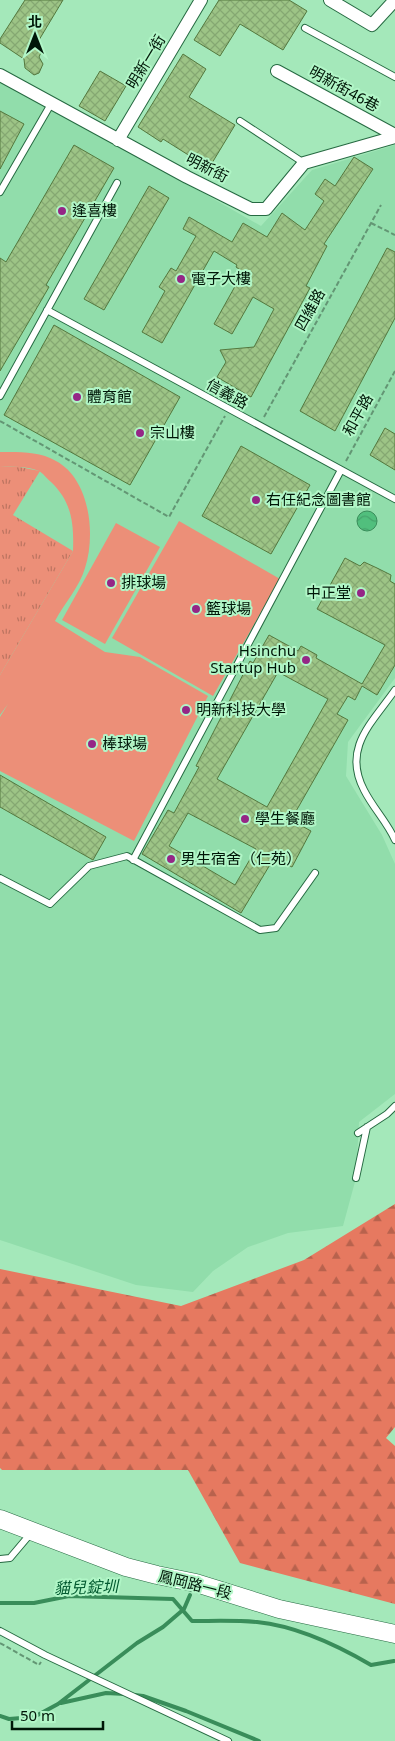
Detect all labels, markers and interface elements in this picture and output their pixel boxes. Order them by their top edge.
north arrow [10,10,60,60]
text: 北 [28,12,42,31]
street label: 明新一街 [121,31,169,92]
street label: 明新街46巷 [306,61,383,116]
street label: 明新街 [183,148,232,186]
place label: 逢喜樓 [72,200,117,220]
marker: 逢喜樓 [56,205,68,217]
place label: 電子大樓 [191,268,251,288]
marker: 電子大樓 [175,273,187,285]
street label: 四維路 [289,285,329,334]
street label: 信義路 [203,373,252,413]
place label: 體育館 [87,386,132,406]
street label: 和平路 [337,390,377,439]
marker: 體育館 [71,391,83,403]
place label: 宗山樓 [150,422,195,442]
marker: 宗山樓 [134,427,146,439]
place label: 右任紀念圖書館 [266,489,371,509]
marker: 右任紀念圖書館 [250,494,262,506]
place label: 排球場 [121,572,166,592]
marker: 排球場 [105,577,117,589]
place label: 中正堂 [306,582,351,602]
marker: 中正堂 [355,587,367,599]
place label: 籃球場 [206,598,251,618]
marker: 籃球場 [190,603,202,615]
place label: Hsinchu Startup Hub [210,640,296,677]
marker: Hsinchu Startup Hub [300,654,312,666]
place label: 明新科技大學 [196,699,286,719]
marker: 明新科技大學 [180,704,192,716]
place label: 棒球場 [102,733,147,753]
marker: 棒球場 [86,738,98,750]
place label: 學生餐廳 [255,808,315,828]
marker: 學生餐廳 [239,813,251,825]
place label: 男生宿舍（仁苑） [181,848,301,868]
marker: 男生宿舍（仁苑） [165,853,177,865]
street label: 鳳岡路一段 [156,1565,234,1603]
water label: 貓兒錠圳 [54,1575,120,1599]
scale bar [12,1698,104,1730]
text: 50 m [20,1705,55,1725]

